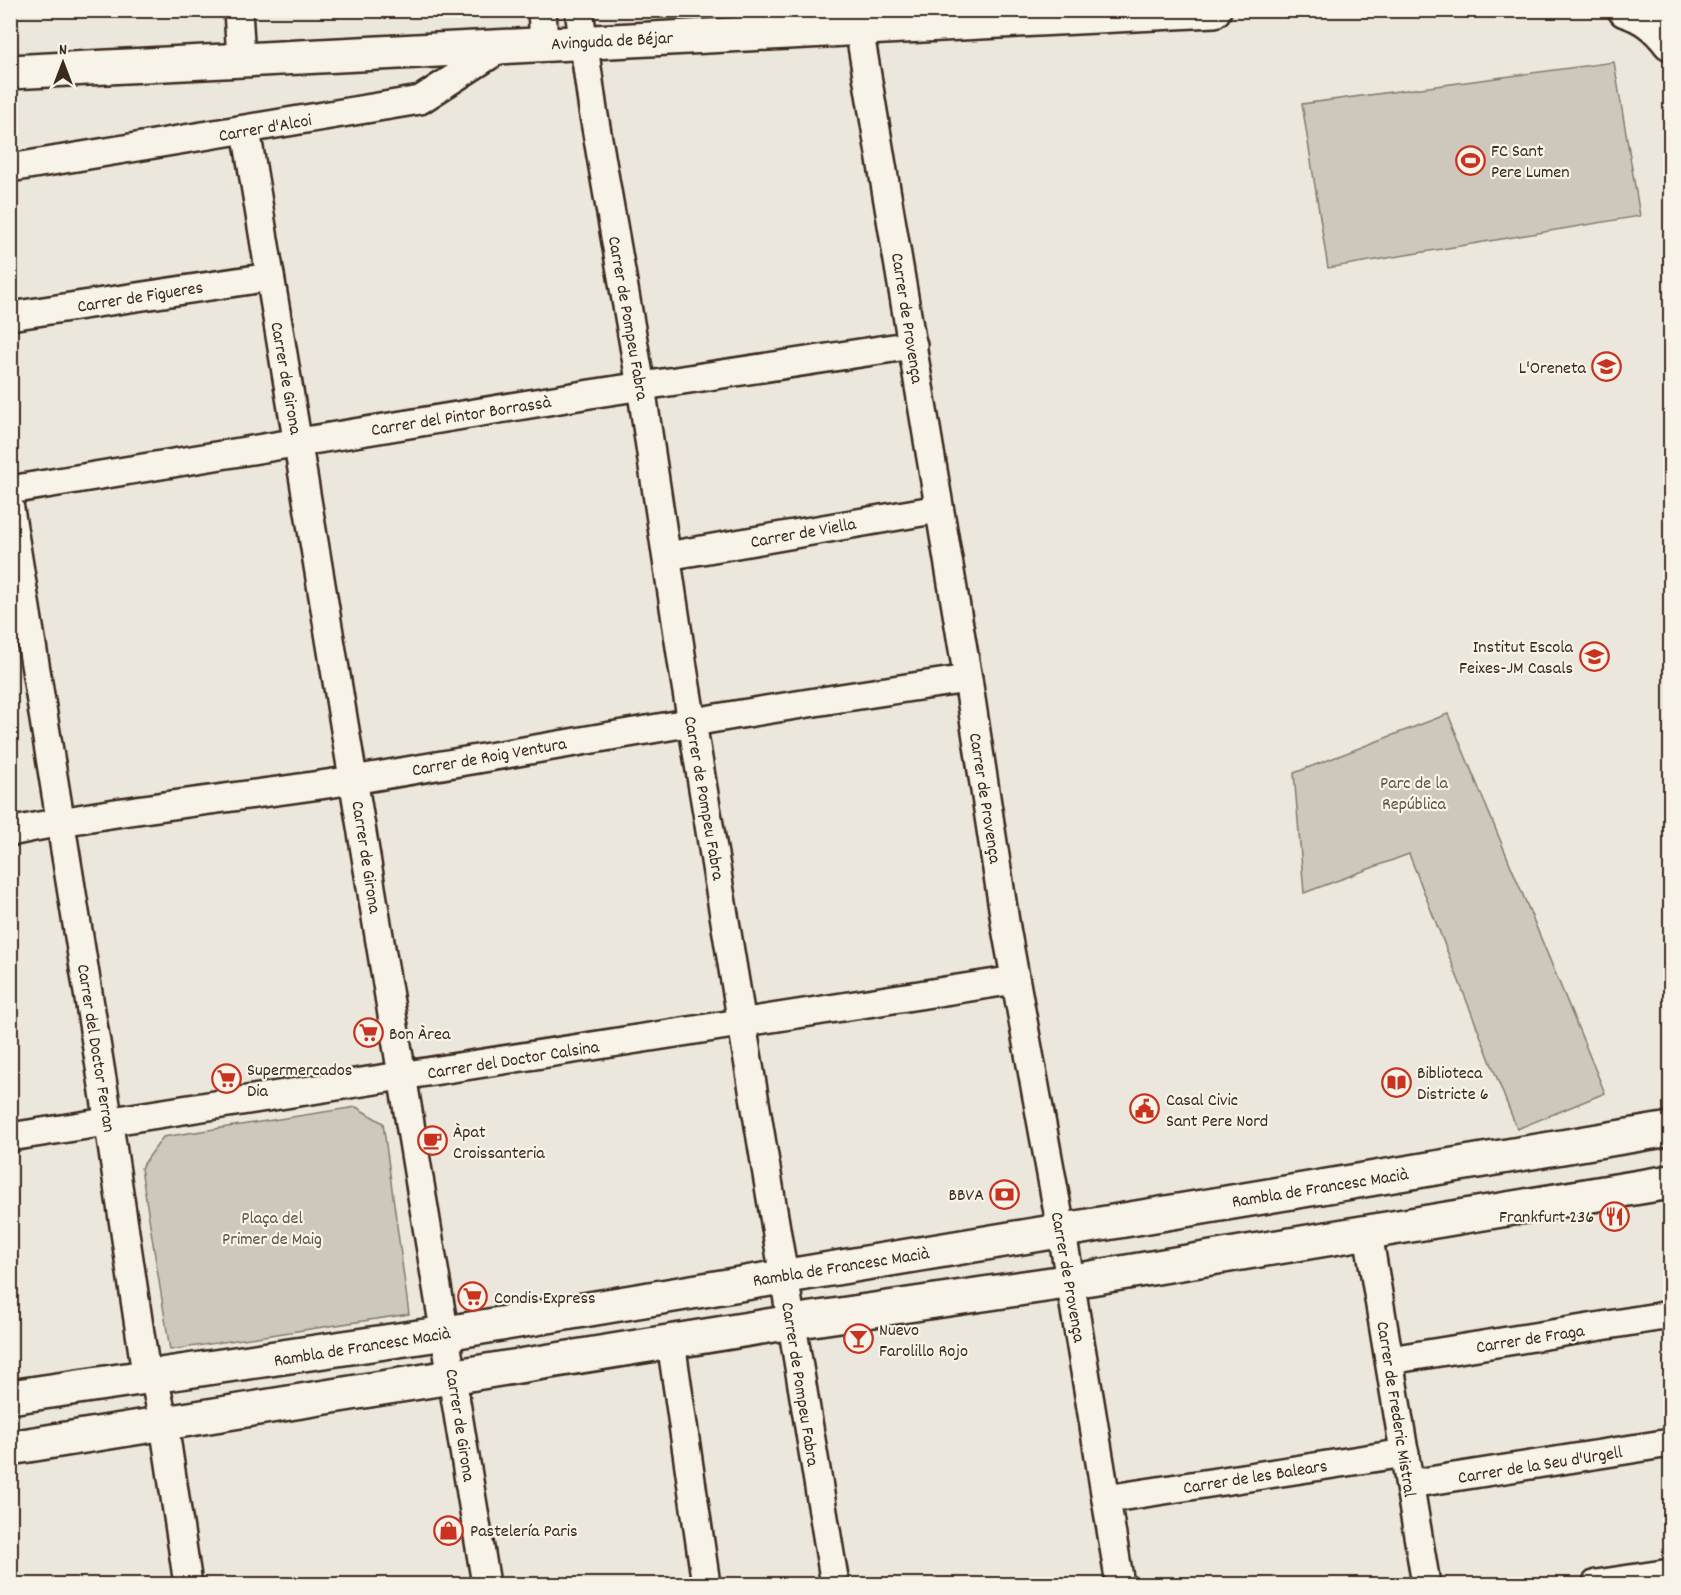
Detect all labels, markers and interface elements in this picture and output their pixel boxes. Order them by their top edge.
street label: Avinguda de Béjar [550,27,674,58]
north arrow [33,33,93,93]
text: N [59,39,67,62]
street label: Carrer d'Alcoi [217,109,314,150]
place label: FC Sant Pere Lumen [1491,140,1570,186]
sports icon: FC Sant Pere Lumen [1454,144,1486,176]
street label: Carrer de Pompeu Fabra [600,235,653,403]
street label: Carrer de Provença [883,251,928,386]
street label: Carrer de Figueres [76,276,205,321]
street label: Carrer de Girona [262,320,307,437]
school or university icon: L'Oreneta [1591,351,1623,383]
place label: L'Oreneta [1519,357,1587,382]
street label: Carrer del Pintor Borrassà [370,391,553,444]
street label: Carrer de Viella [749,513,859,556]
place label: Institut Escola Feixes-JM Casals [1459,636,1574,682]
school or university icon: Institut Escola Feixes-JM Casals [1578,640,1610,672]
street label: Carrer de Pompeu Fabra [676,715,729,883]
street label: Carrer de Provença [961,731,1006,866]
street label: Carrer de Roig Ventura [410,732,569,784]
park label: Parc de la República [1380,772,1448,818]
street label: Carrer de Girona [343,799,386,916]
street label: Carrer del Doctor Ferran [69,962,120,1134]
supermarket icon: Bon Àrea [352,1017,384,1049]
place label: Bon Àrea [389,1023,451,1048]
street label: Carrer del Doctor Calsina [426,1035,602,1087]
place label: Supermercados Dia [247,1059,352,1105]
place label: Biblioteca Districte 6 [1417,1062,1489,1108]
supermarket icon: Supermercados Dia [210,1063,242,1095]
library icon: Biblioteca Districte 6 [1380,1066,1412,1098]
place label: Casal Civic Sant Pere Nord [1166,1089,1268,1135]
public building icon: Casal Civic Sant Pere Nord [1129,1093,1161,1125]
place label: Àpat Croissanteria [453,1121,545,1167]
cafe icon: Àpat Croissanteria [416,1125,448,1157]
street label: Rambla de Francesc Macià [1230,1163,1411,1216]
bank icon: BBVA [989,1178,1021,1210]
place label: BBVA [948,1184,984,1209]
restaurant icon: Frankfurt 236 [1599,1200,1631,1232]
place label: Frankfurt 236 [1499,1206,1594,1231]
park label: Plaça del Primer de Maig [222,1207,322,1253]
street label: Carrer de Provença [1043,1210,1090,1345]
street label: Rambla de Francesc Macià [751,1242,932,1295]
supermarket icon: Condis Express [457,1281,489,1313]
place label: Condis Express [494,1287,596,1312]
street label: Carrer de Pompeu Fabra [773,1300,824,1469]
place label: Nuevo Farolillo Rojo [879,1319,968,1365]
street label: Carrer de Fraga [1474,1319,1587,1361]
street label: Carrer de Frederic Mistral [1368,1320,1421,1500]
street label: Rambla de Francesc Macià [272,1322,453,1375]
bar icon: Nuevo Farolillo Rojo [842,1323,874,1355]
street label: Carrer de Girona [437,1367,480,1484]
street label: Carrer de la Seu d'Urgell [1456,1441,1625,1492]
street label: Carrer de les Balears [1181,1455,1329,1502]
shop icon: Pastelería Paris [433,1514,465,1546]
place label: Pastelería Paris [470,1520,578,1545]

